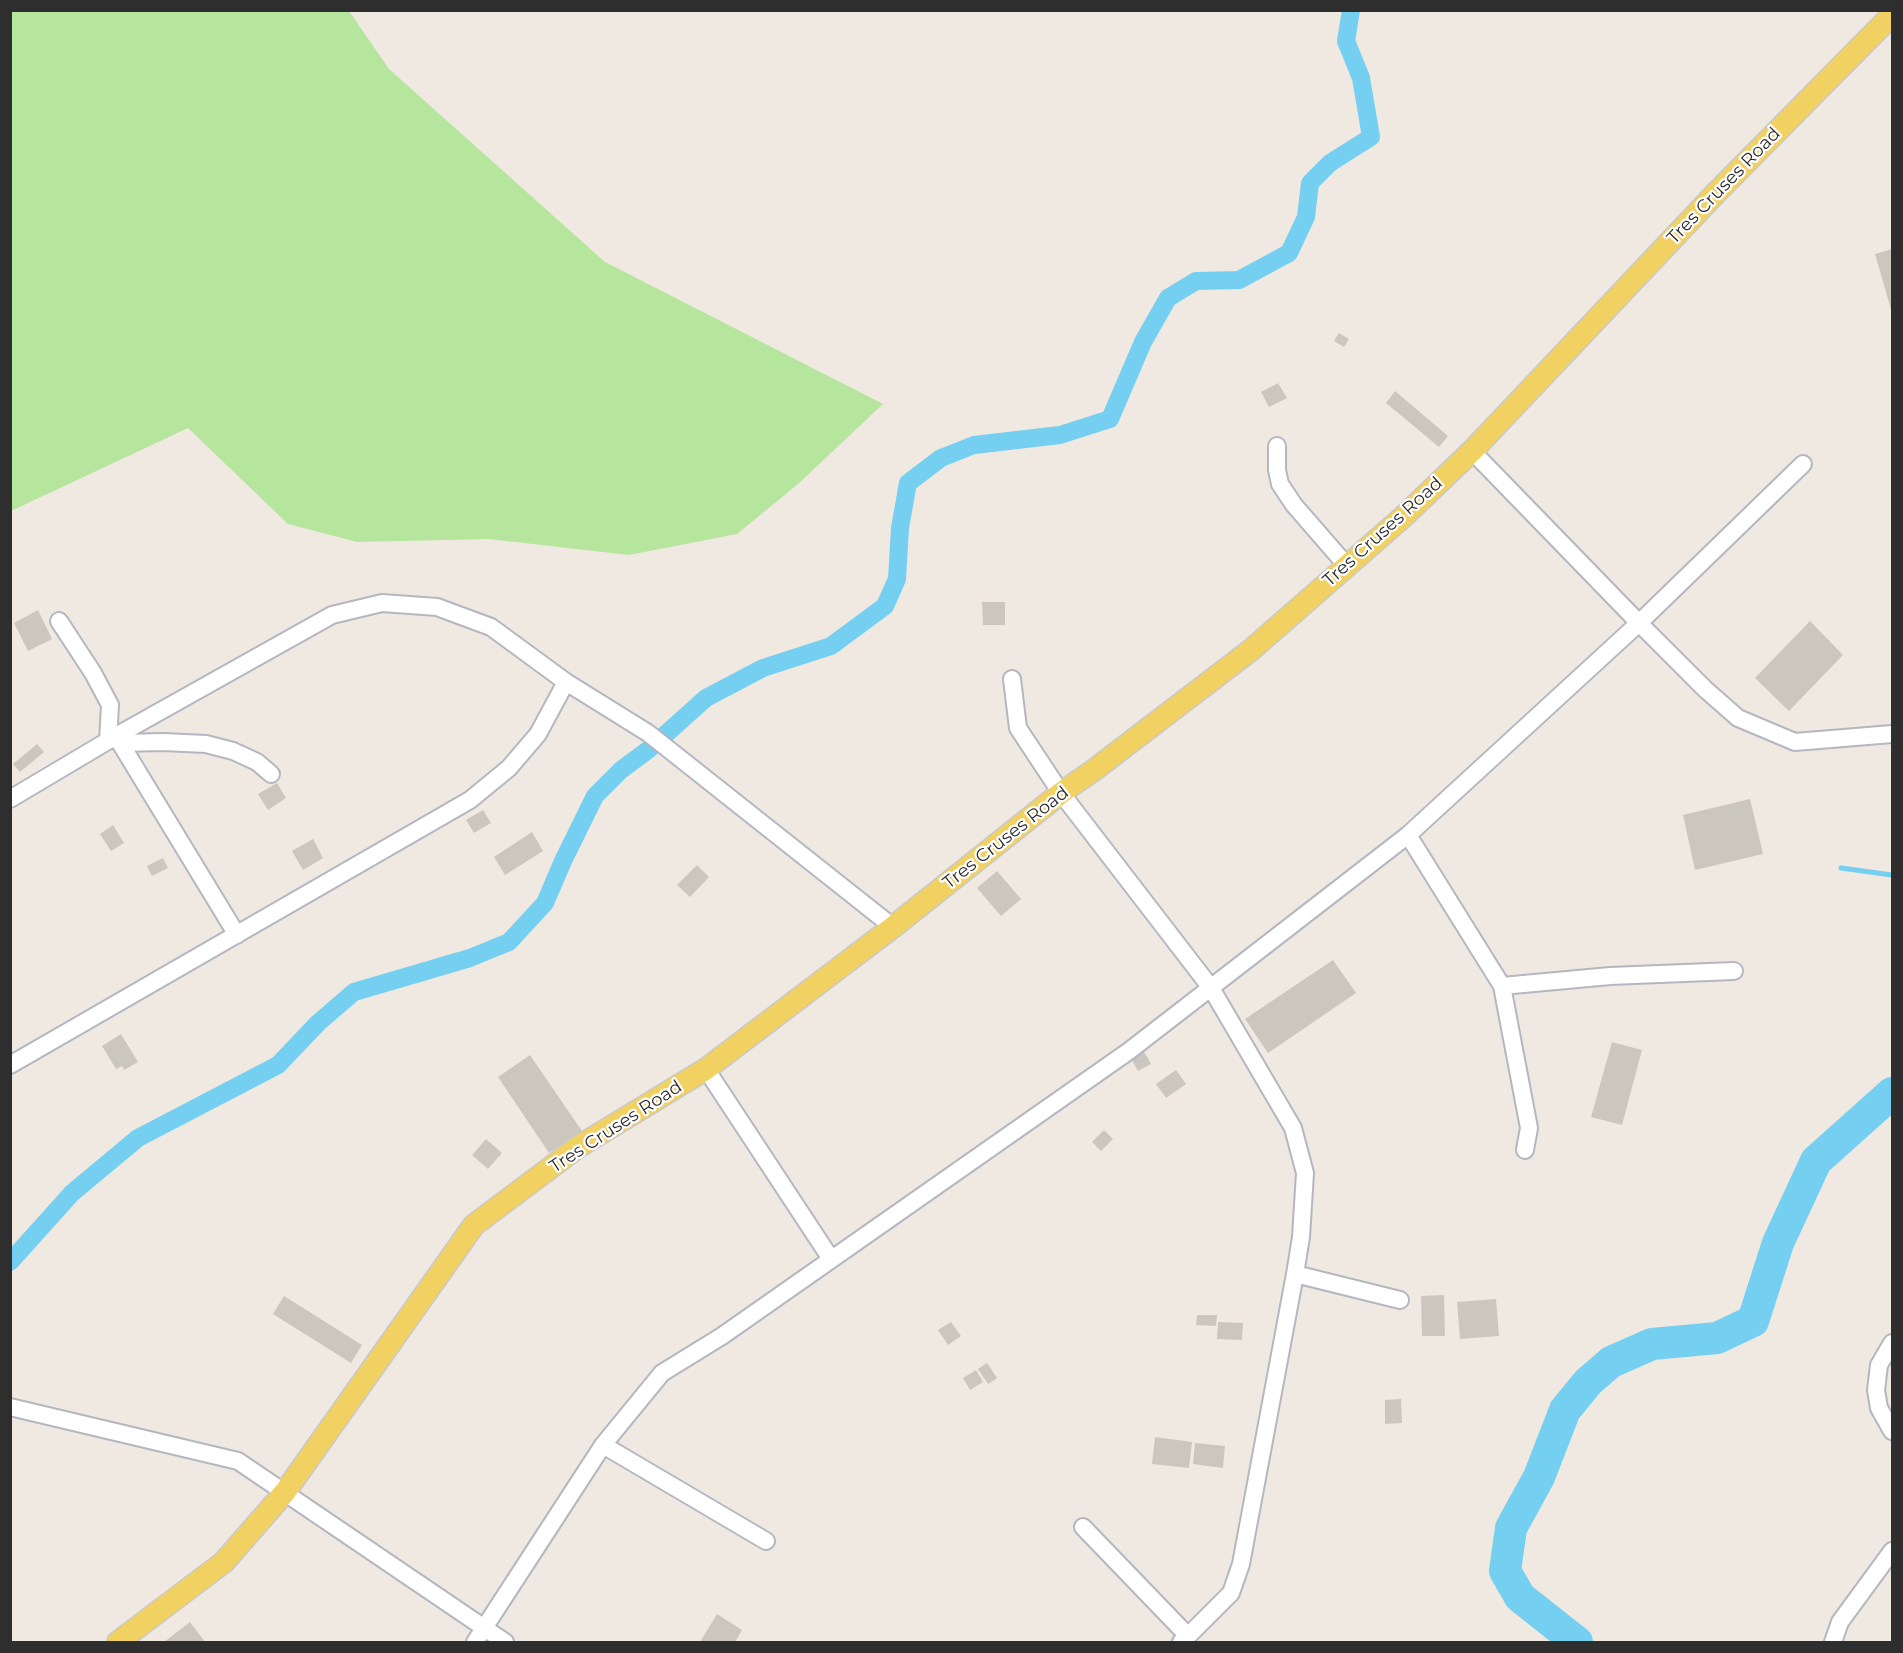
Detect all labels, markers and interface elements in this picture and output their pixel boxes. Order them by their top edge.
street label: Tres Cruses Road [1663,123,1785,249]
street label: Tres Cruses Road [1319,473,1447,591]
street label: Tres Cruses Road [939,782,1073,894]
street label: Tres Cruses Road [546,1076,686,1178]

